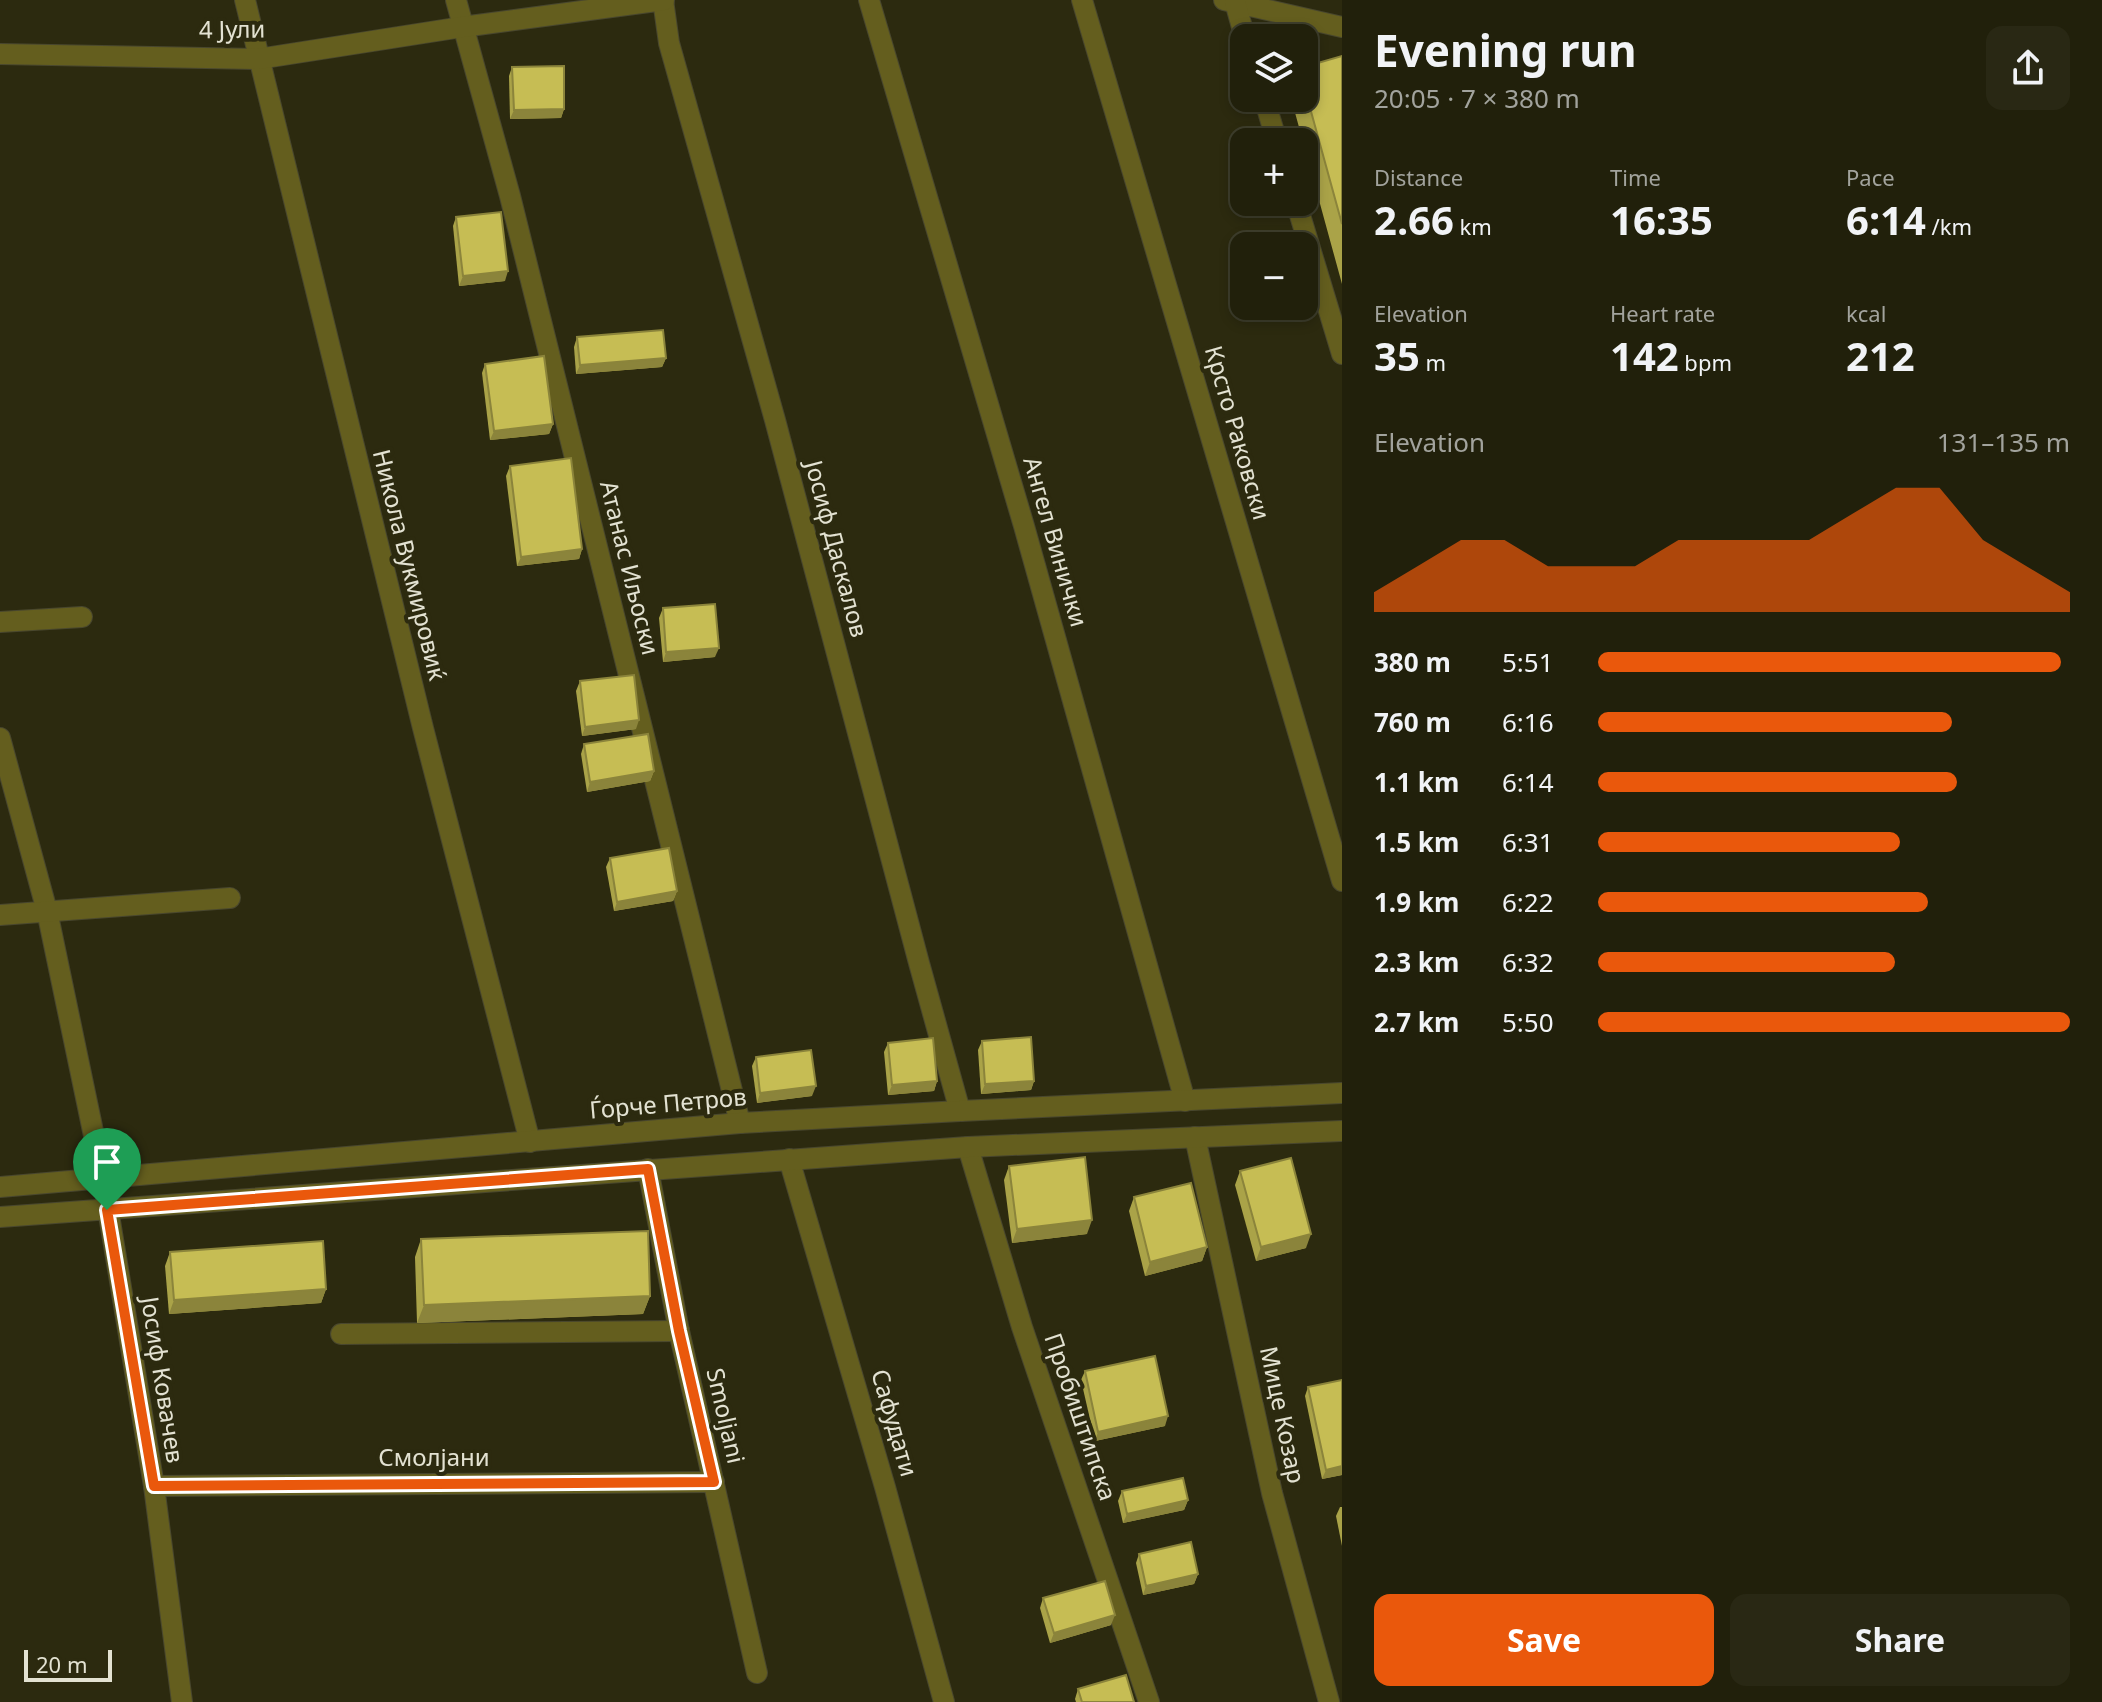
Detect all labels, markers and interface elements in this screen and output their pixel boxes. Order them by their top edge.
street label: 4 Јули [198,11,266,46]
text: Evening run [1374,20,1637,80]
map controls [1230,24,1318,320]
button: layers [1230,24,1318,112]
button: share [1986,26,2070,110]
text: 20:05 · 7 × 380 m [1374,80,1580,116]
button: + [1230,128,1318,216]
text: Distance [1374,162,1463,192]
text: Time [1610,162,1661,192]
text: Pace [1846,162,1895,192]
text: 2.66 [1374,192,1454,247]
text: 16:35 [1610,192,1713,247]
text: 6:14 [1846,192,1926,247]
text: km [1454,211,1492,241]
text: /km [1926,211,1972,241]
button: − [1230,232,1318,320]
text: Elevation [1374,298,1468,328]
text: Heart rate [1610,298,1715,328]
text: kcal [1846,298,1886,328]
text: 35 [1374,328,1420,383]
text: 142 [1610,328,1679,383]
text: 212 [1846,328,1915,383]
street label: Крсто Раковски [1198,342,1279,523]
text: m [1420,347,1446,377]
text: bpm [1679,347,1732,377]
text: Elevation [1374,424,1485,460]
text: 131–135 m [1937,424,2070,460]
street label: Никола Вукмировиќ [366,446,455,684]
street label: Ангел Винички [1016,453,1097,631]
street label: Јосиф Даскалов [797,455,877,641]
street label: Aтанас Иљоски [593,477,668,658]
text: 380 m [1374,644,1451,680]
text: 5:51 [1502,644,1554,680]
text: 760 m [1374,704,1451,740]
text: 6:16 [1502,704,1554,740]
text: 1.1 km [1374,764,1459,800]
text: 6:14 [1502,764,1554,800]
text: 1.5 km [1374,824,1459,860]
text: 6:31 [1502,824,1554,860]
text: 1.9 km [1374,884,1459,920]
text: 6:22 [1502,884,1554,920]
text: 2.3 km [1374,944,1459,980]
text: 6:32 [1502,944,1554,980]
text: 2.7 km [1374,1004,1459,1040]
text: 5:50 [1502,1004,1554,1040]
street label: Ѓорче Петров [588,1079,748,1126]
pin [73,1128,141,1210]
icon: arrive [85,1140,129,1184]
street label: Јосиф Ковачев [134,1292,193,1465]
street label: Пробиштипска [1037,1328,1126,1505]
street label: Мице Козар [1253,1343,1314,1486]
street label: Smoljani [699,1365,753,1467]
street label: Сафудати [864,1365,927,1480]
street label: Смолјани [378,1440,490,1473]
button: Save [1374,1594,1714,1686]
button: Share [1730,1594,2070,1686]
scale bar [24,1646,112,1682]
text: 20 m [36,1649,87,1679]

